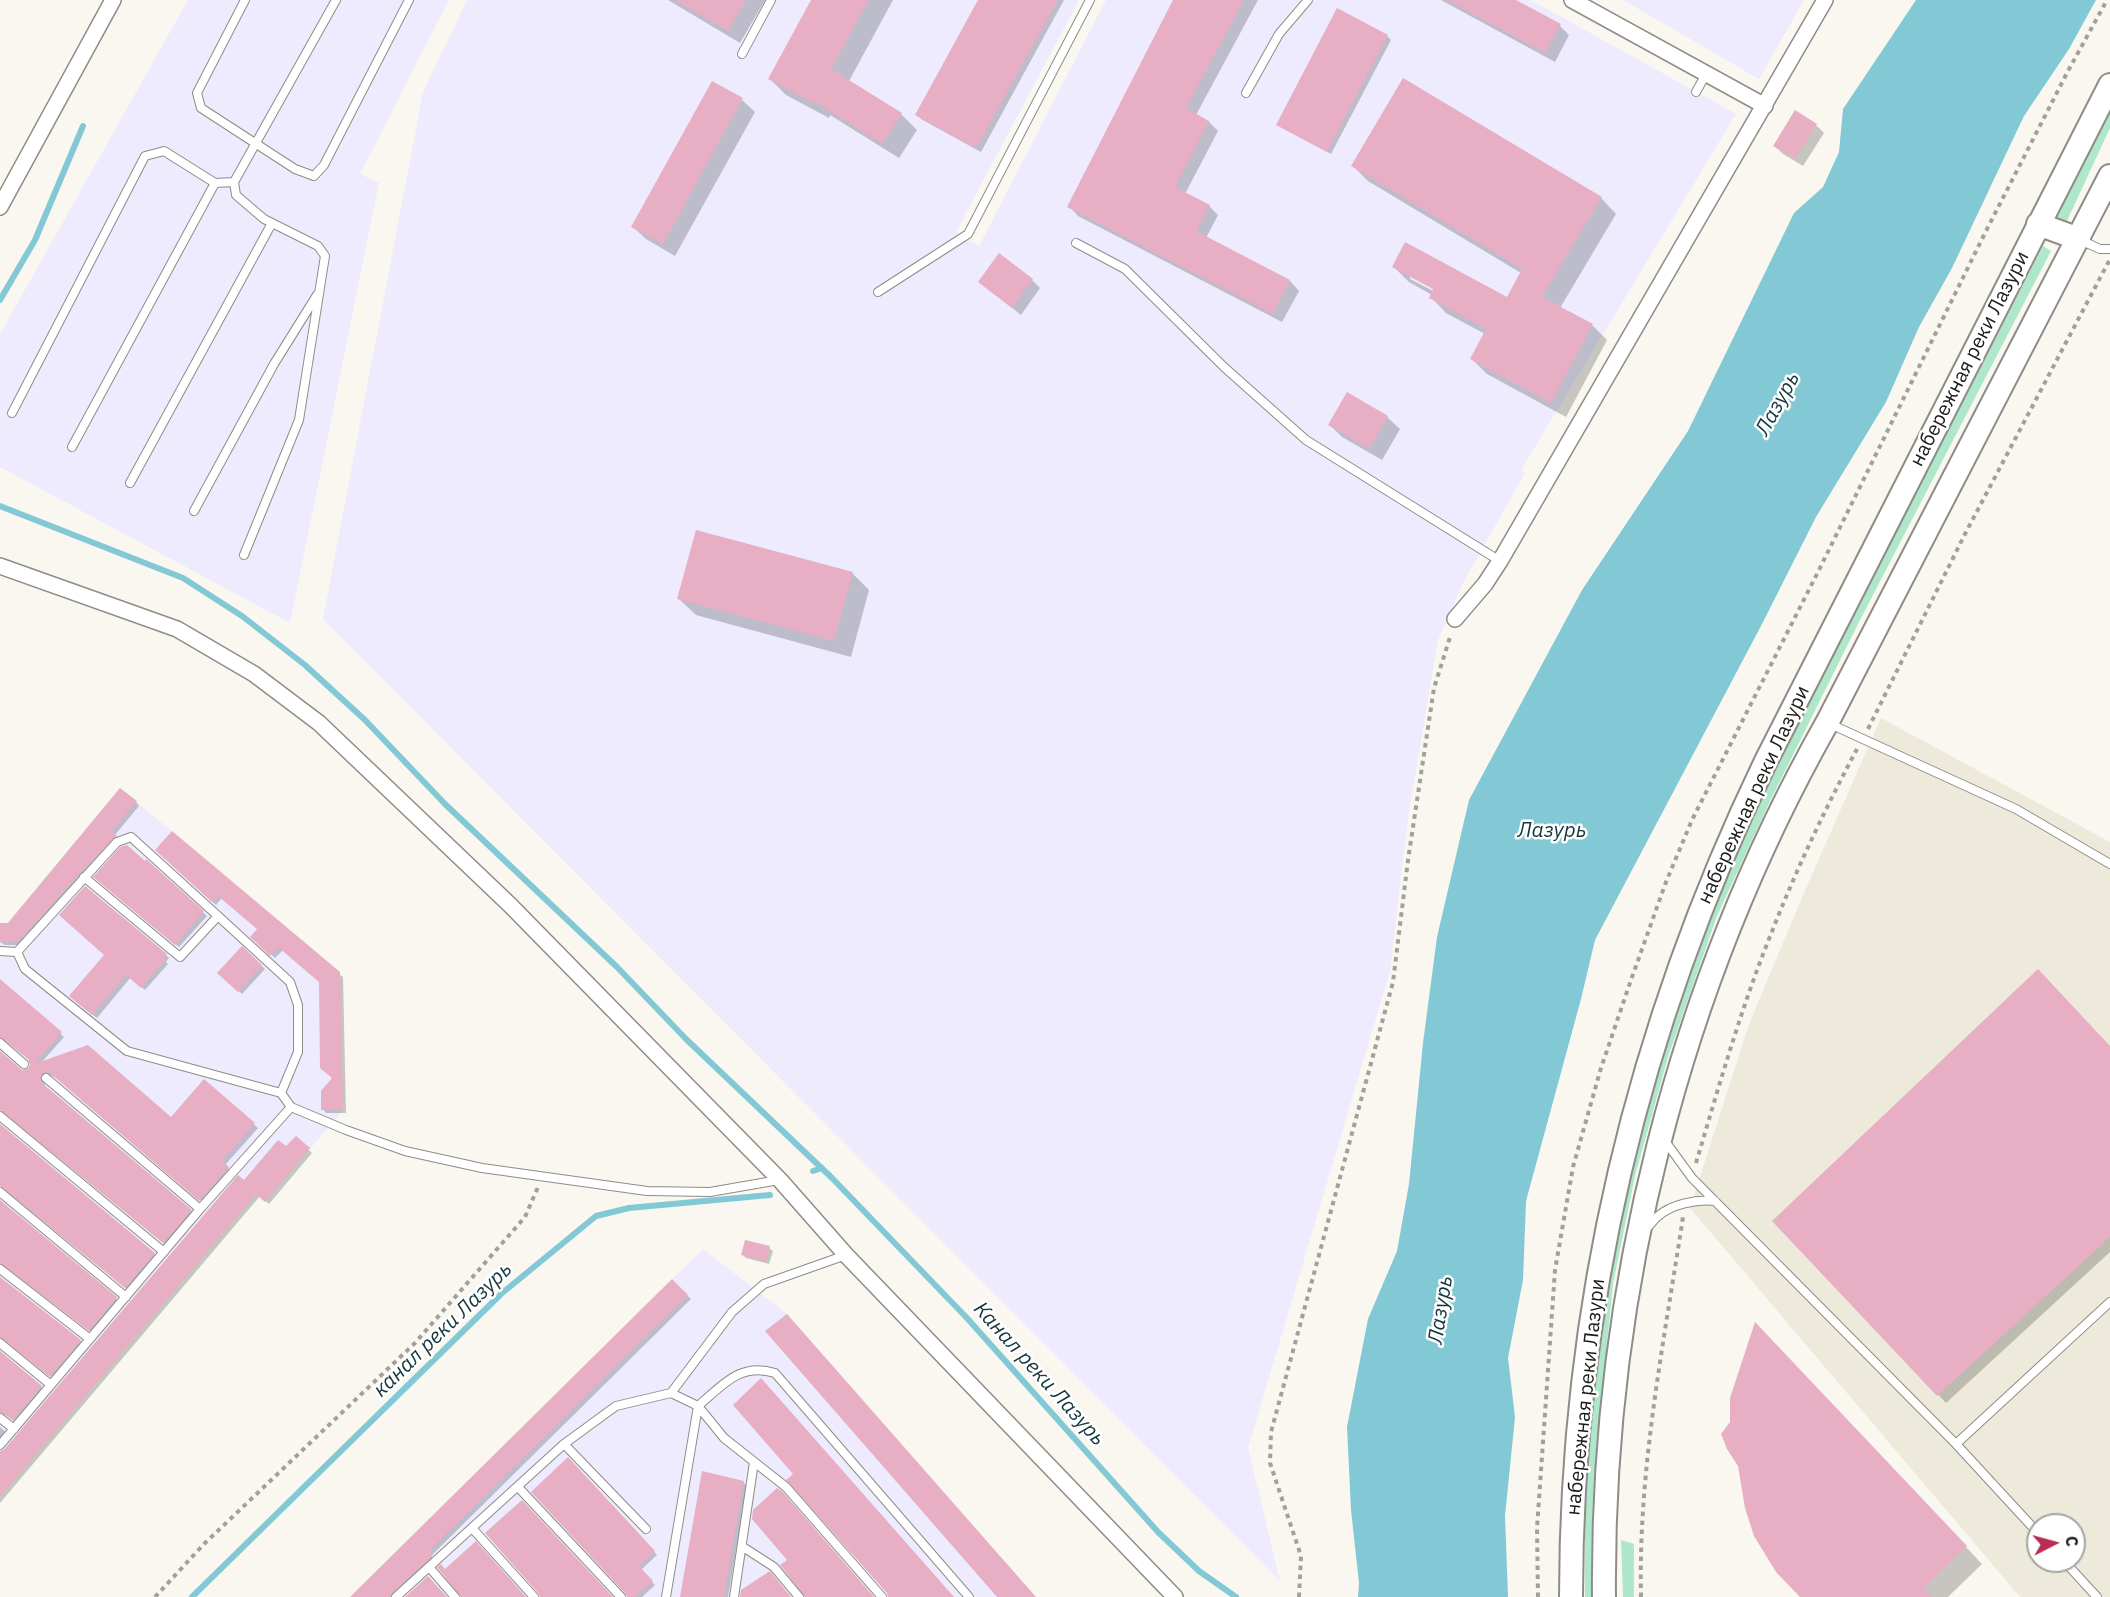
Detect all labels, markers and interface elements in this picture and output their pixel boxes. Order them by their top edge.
street label: набережная реки Лазури [1905,248,2035,470]
water label: Лазурь [1750,368,1806,440]
street label: набережная реки Лазури [1693,682,1815,908]
water label: Лазурь [1518,818,1586,844]
water label: канал реки Лазурь [368,1257,518,1403]
water label: Лазурь [1423,1274,1459,1346]
street label: набережная реки Лазури [1562,1277,1610,1517]
water label: Канал реки Лазурь [968,1297,1110,1451]
north arrow [2026,1513,2086,1573]
text: С [2061,1535,2082,1548]

